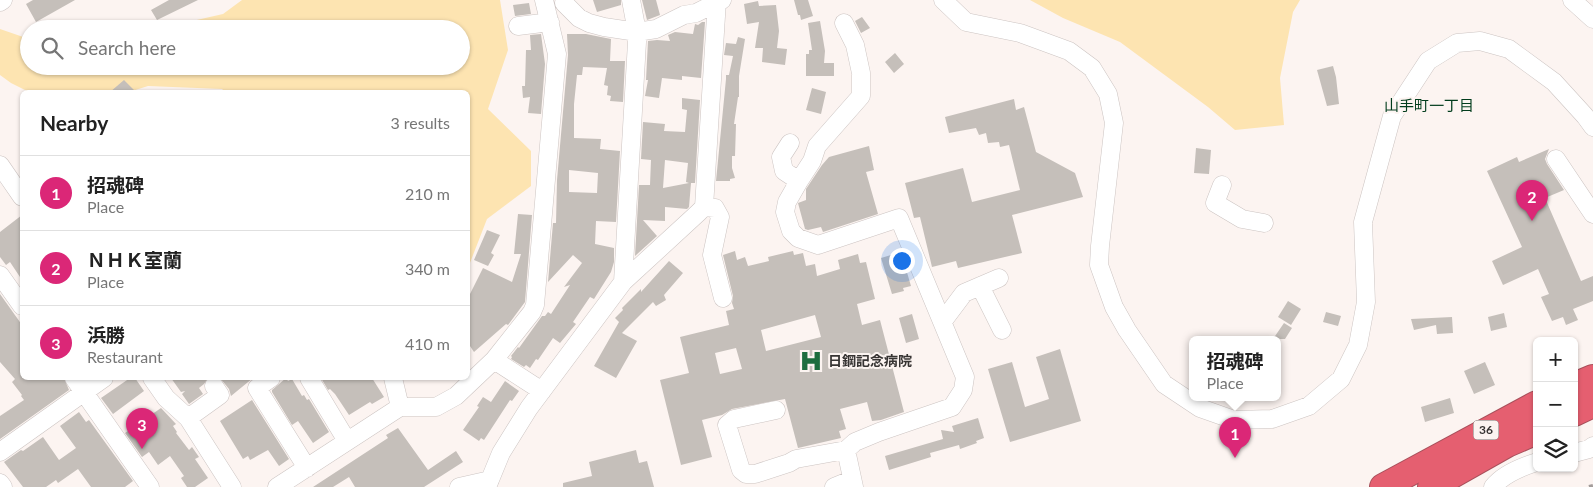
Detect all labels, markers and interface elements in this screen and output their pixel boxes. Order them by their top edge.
search box [20,20,470,75]
icon: search [38,34,66,62]
text: Search here [78,36,176,59]
district label: 山手町一丁目 [1384,96,1474,114]
text: Nearby [40,110,108,135]
text: 3 results [390,113,450,132]
text: 招魂碑 [87,173,144,196]
pin: 2 [1516,180,1548,221]
text: 1 [51,184,61,203]
text: 210 m [405,184,450,203]
text: Place [87,197,124,216]
text: ＮＨＫ室蘭 [87,248,182,271]
your location [889,248,915,274]
text: 2 [51,259,61,278]
text: 340 m [405,259,450,278]
text: Place [87,272,124,291]
text: 浜勝 [87,323,125,346]
text: 3 [51,334,61,353]
text: 410 m [405,334,450,353]
popup [1189,336,1281,401]
map controls [1533,337,1578,472]
button: + [1533,337,1578,382]
text: Restaurant [87,347,163,366]
hospital icon: 日鋼記念病院 [798,348,824,374]
text: 招魂碑 [1206,349,1264,372]
place label: 日鋼記念病院 [828,352,912,369]
text: Place [1206,373,1244,392]
button: − [1533,382,1578,427]
pin: 3 [126,408,158,449]
pin: 1 [1219,417,1251,458]
road number: 36 [1474,420,1498,440]
button: layers [1533,427,1578,472]

